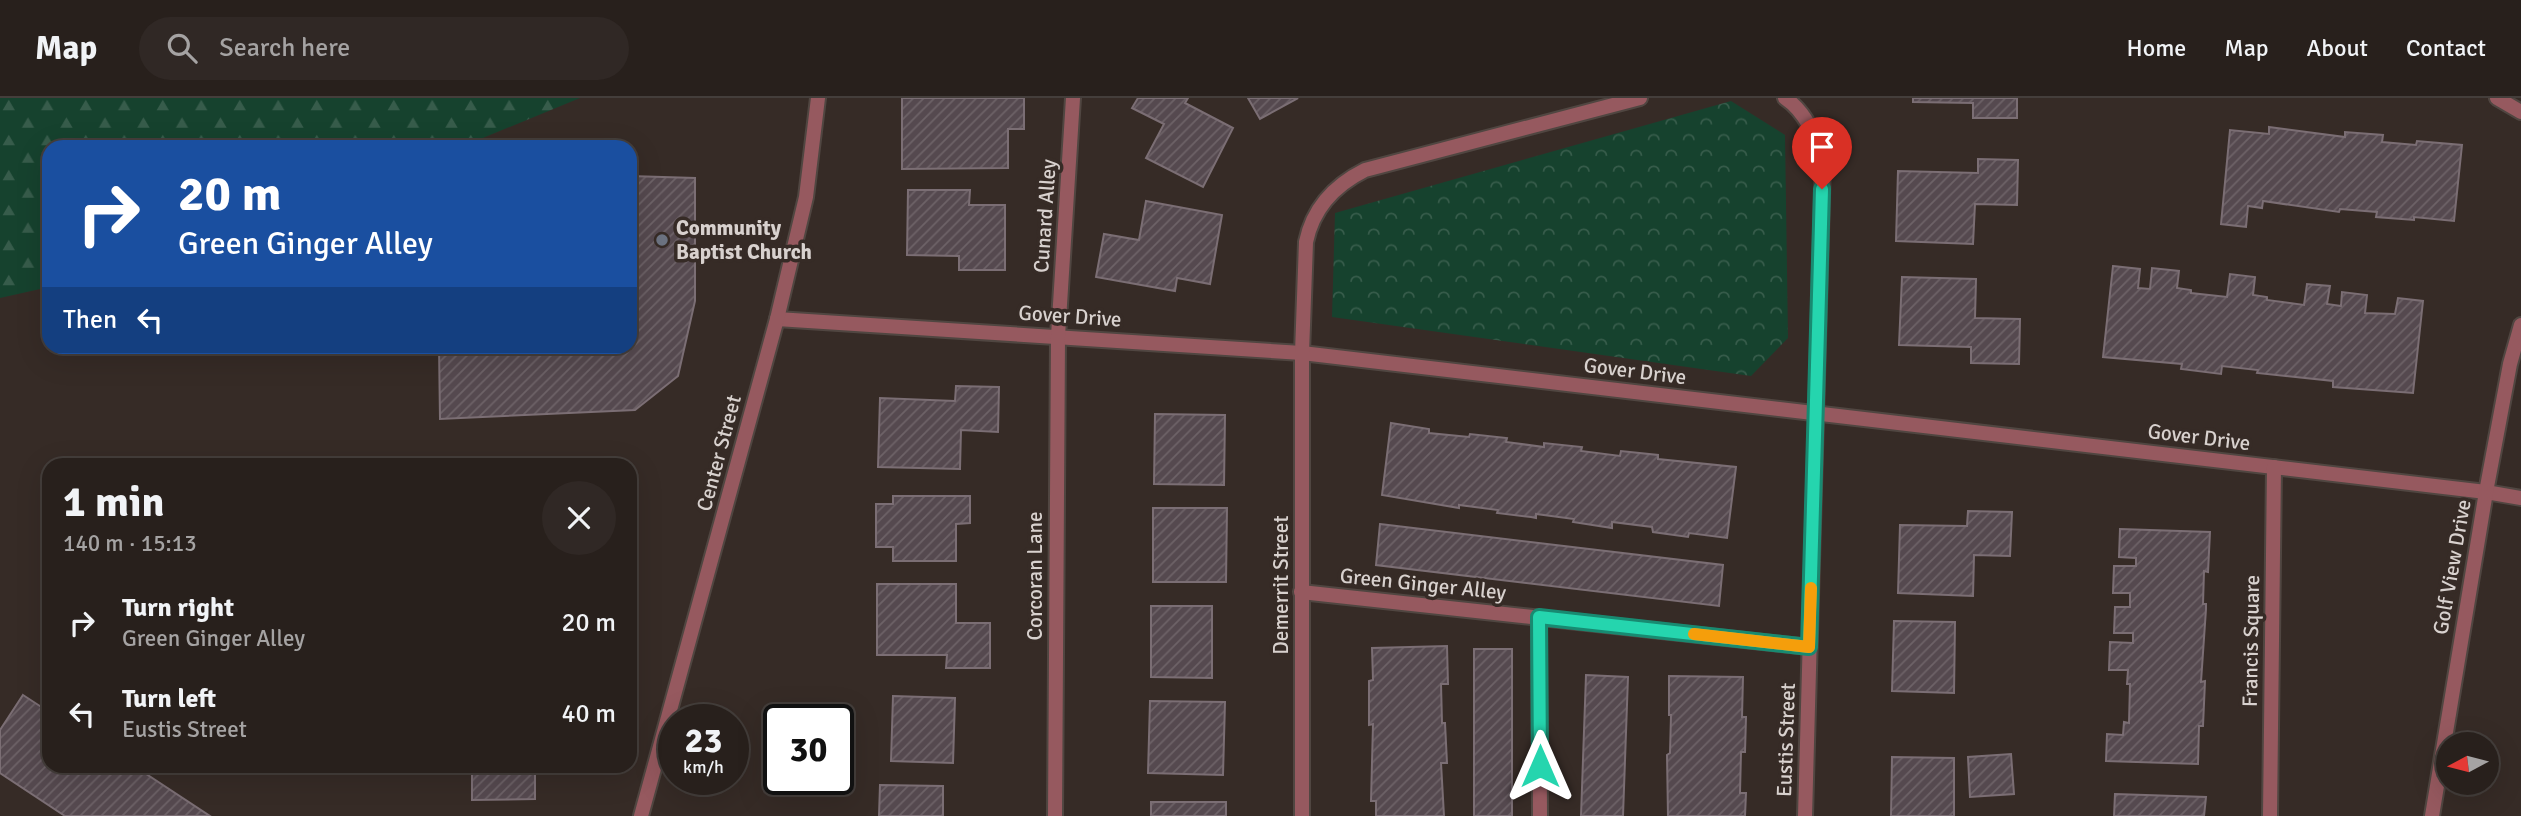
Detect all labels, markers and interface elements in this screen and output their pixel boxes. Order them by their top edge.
search box [139,17,629,80]
text: Map [35,28,97,69]
icon: search [163,29,201,67]
text: Search here [219,32,350,64]
text: Home [2126,33,2186,63]
text: Map [2224,33,2269,63]
text: About [2307,33,2368,63]
text: Contact [2406,33,2486,63]
pin [1792,117,1852,189]
icon: arrive [1803,128,1841,166]
street label: Cunard Alley [1028,158,1062,274]
text: 20 m [178,164,281,224]
icon: right [63,168,154,259]
place label: Community Baptist Church [676,215,812,265]
text: Green Ginger Alley [178,224,433,263]
marker: Community Baptist Church [654,232,670,248]
street label: Gover Drive [1018,299,1122,333]
icon: left [131,301,169,339]
text: Then [63,304,117,336]
street label: Gover Drive [1582,352,1688,390]
street label: Center Street [691,392,747,514]
street label: Gover Drive [2146,418,2252,456]
text: 1 min [63,477,164,528]
button: close [542,481,616,555]
street label: Golf View Drive [2427,497,2477,637]
street label: Corcoran Lane [1022,511,1048,641]
street label: Demerrit Street [1268,515,1294,655]
text: 140 m · 15:13 [63,529,197,558]
street label: Green Ginger Alley [1339,562,1508,606]
street label: Francis Square [2237,575,2265,707]
text: Turn right [122,592,234,624]
icon: right [63,604,101,642]
text: 20 m [561,607,616,639]
text: Green Ginger Alley [122,624,305,653]
text: Turn left [122,683,216,715]
street label: Eustis Street [1771,683,1801,797]
icon: left [63,695,101,733]
text: 40 m [561,698,616,730]
speed limit sign: 30 [763,704,854,795]
text: Eustis Street [122,715,247,744]
text: 23 [685,719,722,762]
position arrow [1503,729,1577,803]
north arrow [2436,732,2499,794]
map controls [2436,732,2499,795]
text: km/h [683,756,724,778]

